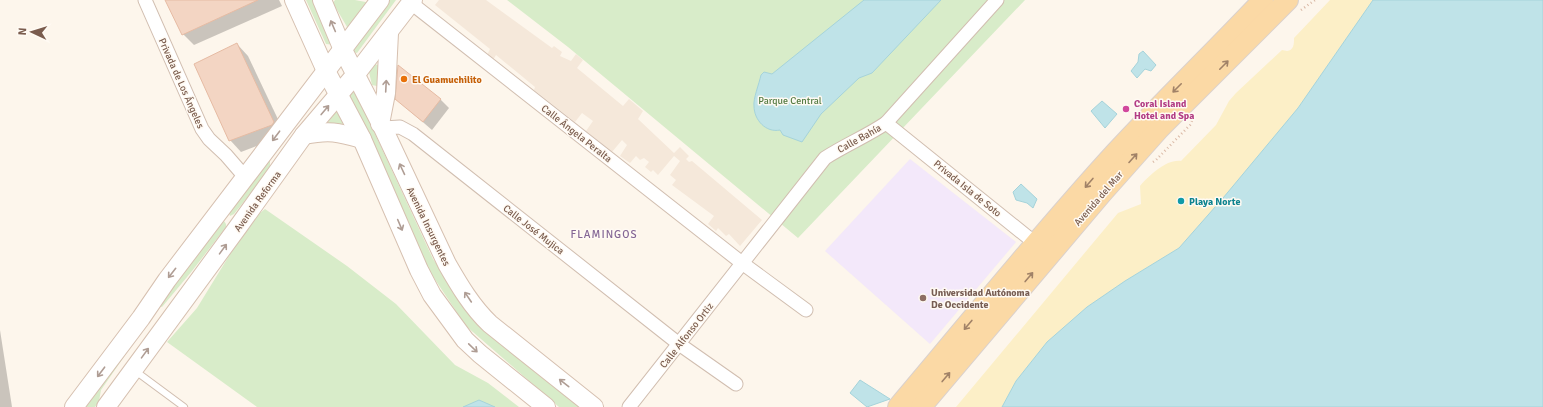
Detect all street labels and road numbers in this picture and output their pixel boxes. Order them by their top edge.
street label: Privada de Los Ángeles [156,36,208,131]
street label: Calle Ángela Peralta [539,102,615,165]
street label: Calle Bahía [835,122,884,156]
street label: Privada Isla de Soto [931,158,1004,220]
street label: Avenida Reforma [232,169,284,234]
street label: Avenida del Mar [1072,169,1126,228]
street label: Avenida Insurgentes [404,185,453,268]
street label: Calle José Mujica [501,202,566,257]
street label: Calle Alfonso Ortiz [658,300,716,371]

